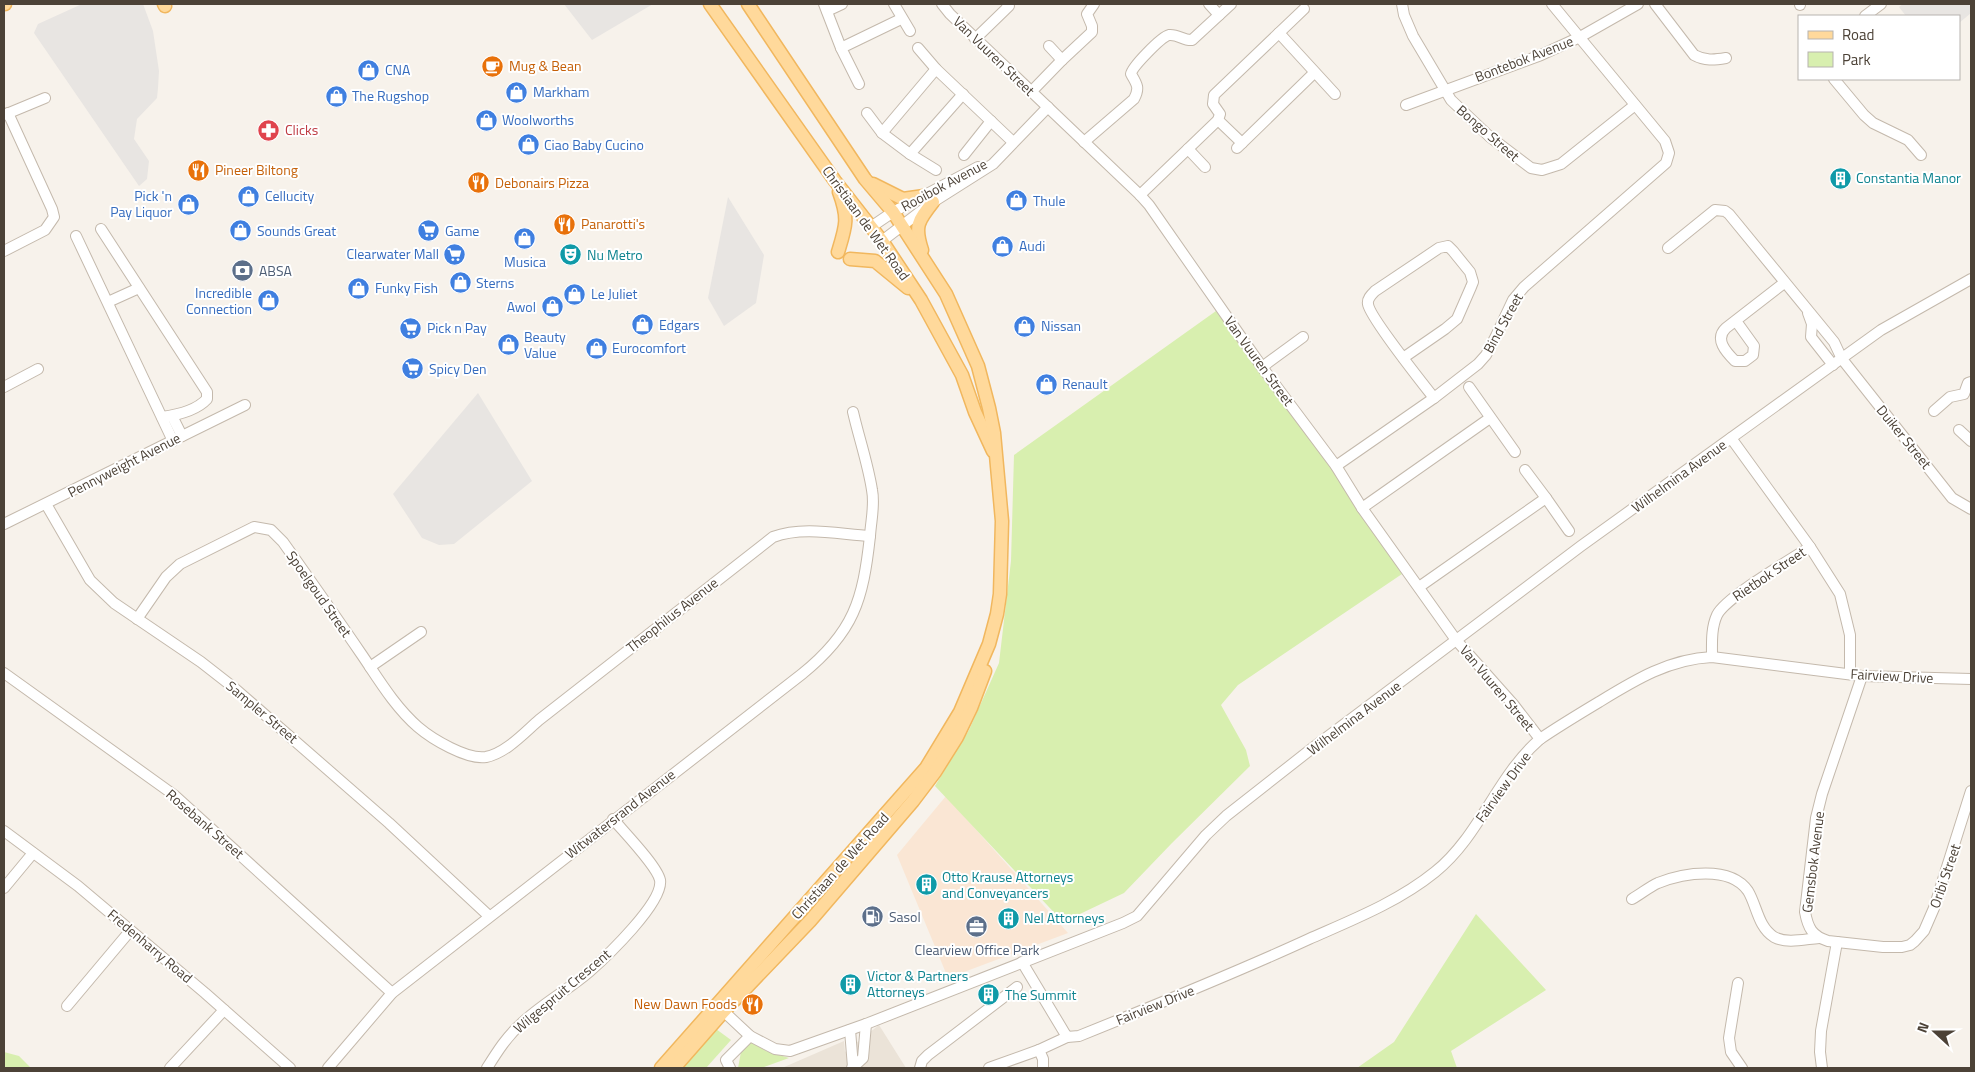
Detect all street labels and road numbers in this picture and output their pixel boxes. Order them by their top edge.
street label: Van Vuuren Street [949,11,1040,100]
street label: Bontebok Avenue [1472,30,1576,87]
street label: Bongo Street [1452,99,1524,166]
street label: Rooibok Avenue [897,153,990,216]
street label: Christiaan de Wet Road [818,161,915,284]
street label: Bind Street [1477,289,1528,357]
street label: Van Vuuren Street [1220,311,1299,410]
street label: Duiker Street [1872,400,1937,473]
street label: Pennyweight Avenue [64,427,184,502]
street label: Wilhelmina Avenue [1627,434,1730,517]
street label: Rietbok Street [1728,541,1810,606]
street label: Spoelgoud Street [282,546,357,641]
street label: Theophilus Avenue [621,572,722,657]
street label: Van Vuuren Street [1455,640,1540,735]
street label: Fairview Drive [1850,663,1934,688]
street label: Sampler Street [222,675,303,748]
street label: Wilhelmina Avenue [1302,675,1405,760]
street label: Fairview Drive [1470,747,1535,826]
street label: Witwatersrand Avenue [560,764,679,863]
street label: Rosebank Street [162,784,249,864]
street label: Christiaan de Wet Road [786,808,893,924]
street label: Gemsbok Avenue [1796,810,1829,914]
street label: Oribi Street [1924,841,1965,911]
street label: Fredenharry Road [103,904,197,987]
street label: Wilgespruit Crescent [508,943,615,1038]
street label: Fairview Drive [1112,979,1197,1030]

